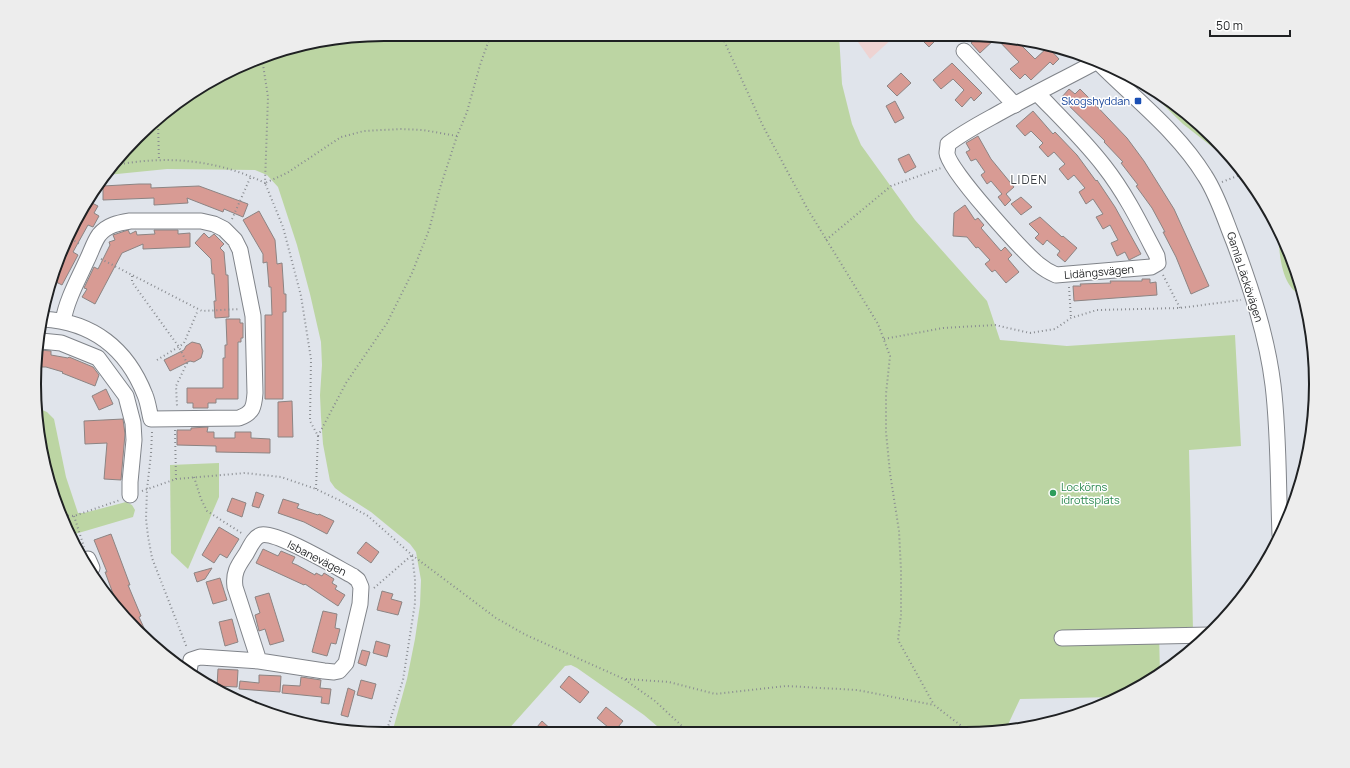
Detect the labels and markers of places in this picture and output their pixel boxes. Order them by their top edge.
place label: Skogshyddan [1061,93,1130,108]
marker: Skogshyddan [1133,96,1143,106]
place label: Lockörns idrottsplats [1061,479,1120,507]
marker: Lockörns idrottsplats [1048,488,1058,498]

